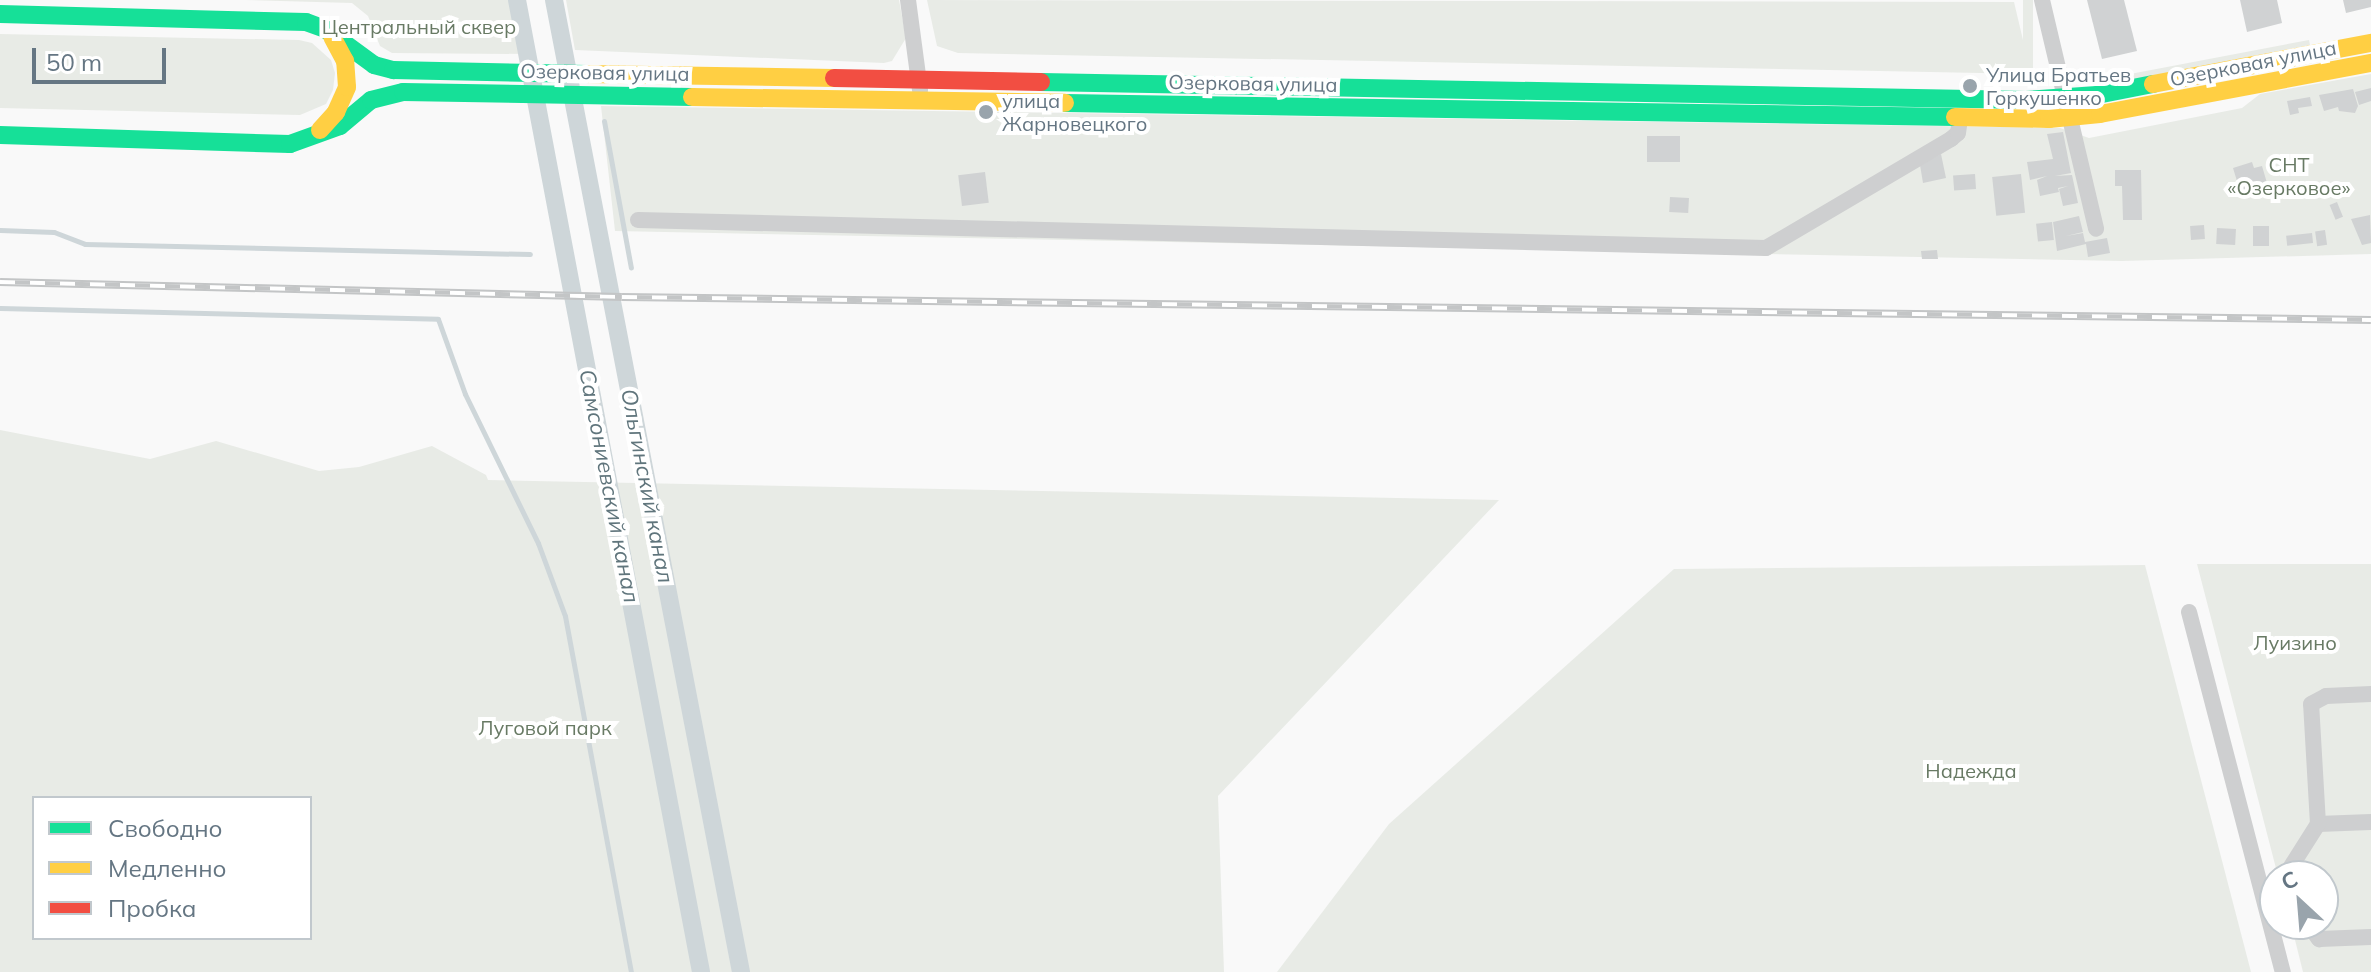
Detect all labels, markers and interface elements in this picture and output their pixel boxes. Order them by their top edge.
park label: Центральный сквер [322,14,516,38]
scale bar [36,32,170,82]
street label: Озерковая улица [2168,35,2338,91]
text: 50 m [46,47,102,77]
street label: Озерковая улица [520,59,690,85]
place label: Улица Братьев Горкушенко [1986,62,2131,109]
street label: Озерковая улица [1168,70,1338,96]
marker: Улица Братьев Горкушенко [1961,77,1979,95]
place label: улица Жарновецкого [1002,88,1147,135]
marker: улица Жарновецкого [977,103,995,121]
park label: СНТ «Озерковое» [2228,152,2350,199]
water label: Самсониевский канал [573,367,645,605]
water label: Ольгинский канал [615,387,679,585]
park label: Луизино [2253,630,2337,654]
park label: Луговой парк [478,715,612,739]
park label: Надежда [1925,758,2017,782]
legend [32,796,312,940]
text: Свободно [108,813,223,843]
text: Медленно [108,853,227,883]
north arrow [2259,860,2339,940]
text: С [2276,864,2302,896]
text: Пробка [108,893,196,923]

